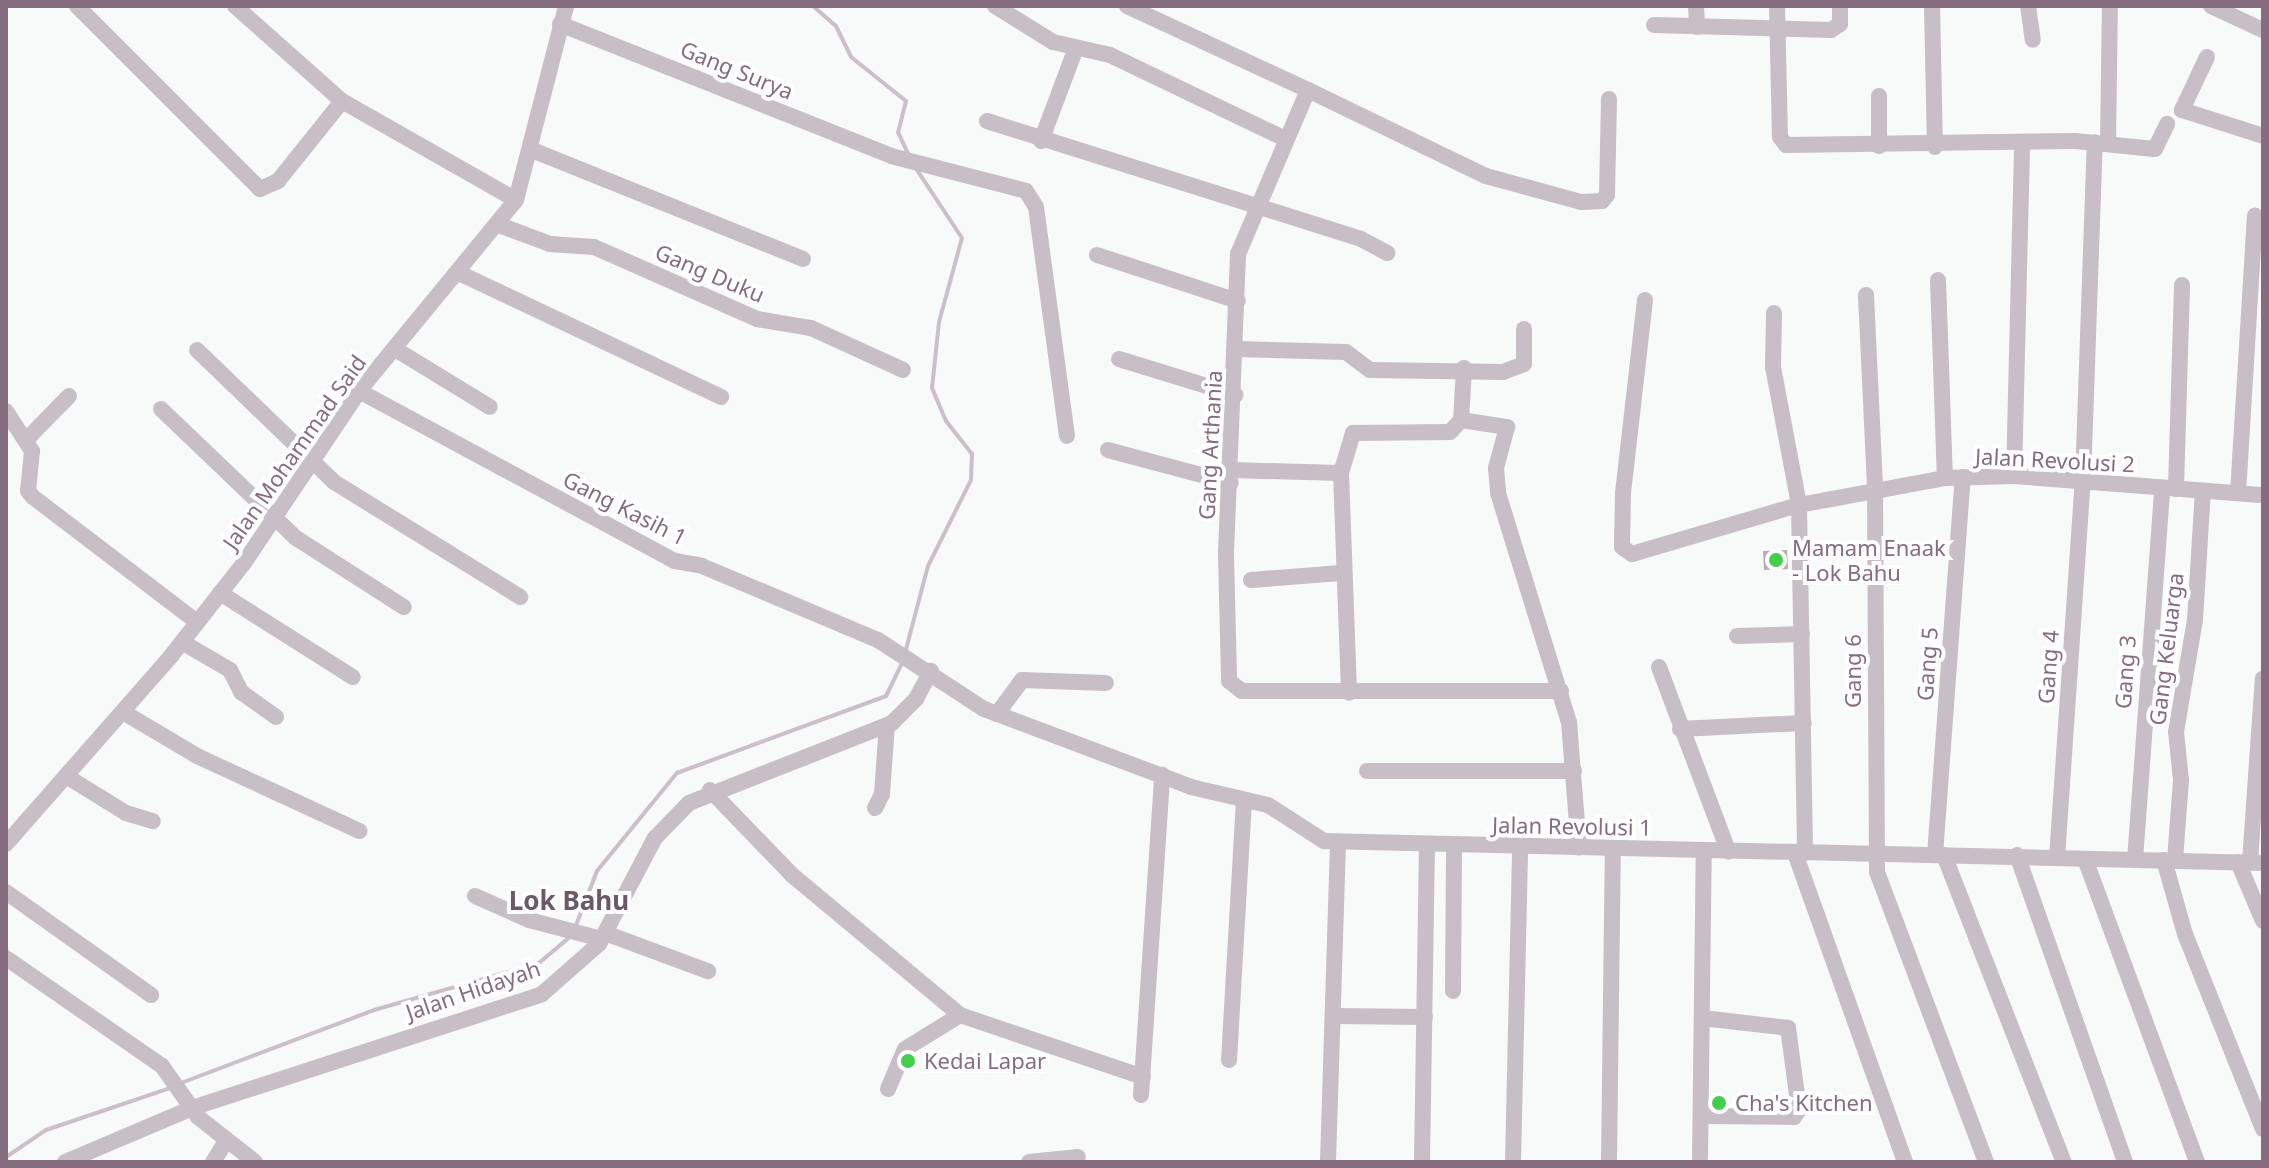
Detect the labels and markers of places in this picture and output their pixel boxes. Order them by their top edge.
place label: Mamam Enaak - Lok Bahu [1792,534,1946,586]
marker: Mamam Enaak - Lok Bahu [1767,551,1785,569]
place label: Kedai Lapar [924,1048,1046,1074]
marker: Kedai Lapar [899,1052,917,1070]
place label: Cha's Kitchen [1735,1090,1873,1116]
marker: Cha's Kitchen [1710,1094,1728,1112]

